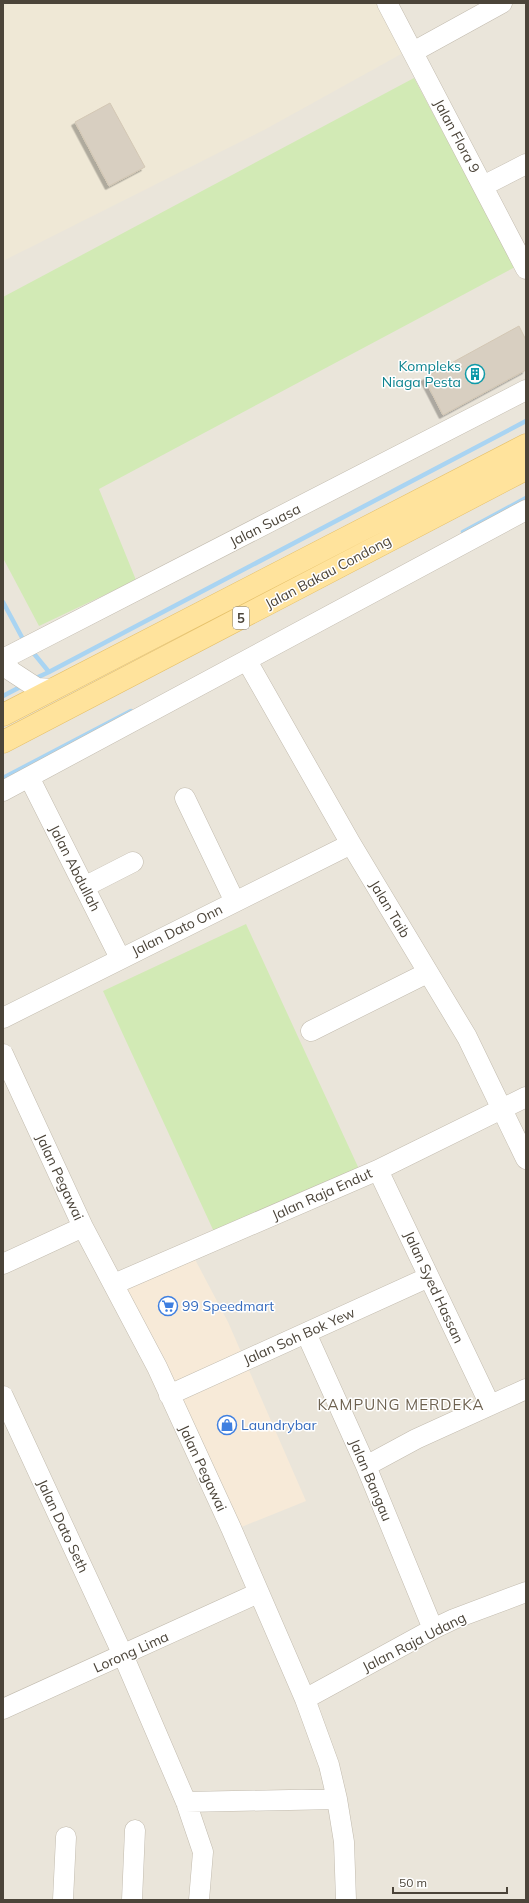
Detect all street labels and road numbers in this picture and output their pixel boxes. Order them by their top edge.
street label: Jalan Flora 9 [430,96,484,176]
street label: Jalan Suasa [227,499,303,551]
street label: Jalan Bakau Condong [262,531,394,613]
road number: 5 [233,607,249,629]
street label: Jalan Abdullah [45,822,105,914]
street label: Jalan Taib [366,877,414,941]
street label: Jalan Dato Onn [128,900,226,960]
street label: Jalan Pegawai [32,1131,88,1223]
street label: Jalan Raja Endut [269,1164,375,1224]
street label: Jalan Syed Hassan [400,1228,468,1346]
street label: Jalan Soh Bok Yew [240,1303,358,1369]
street label: Jalan Pegawai [175,1422,231,1514]
street label: Jalan Bangau [346,1436,396,1524]
street label: Jalan Dato Seth [33,1476,93,1576]
street label: Jalan Raja Udang [359,1608,469,1676]
street label: Lorong Lima [91,1627,171,1677]

